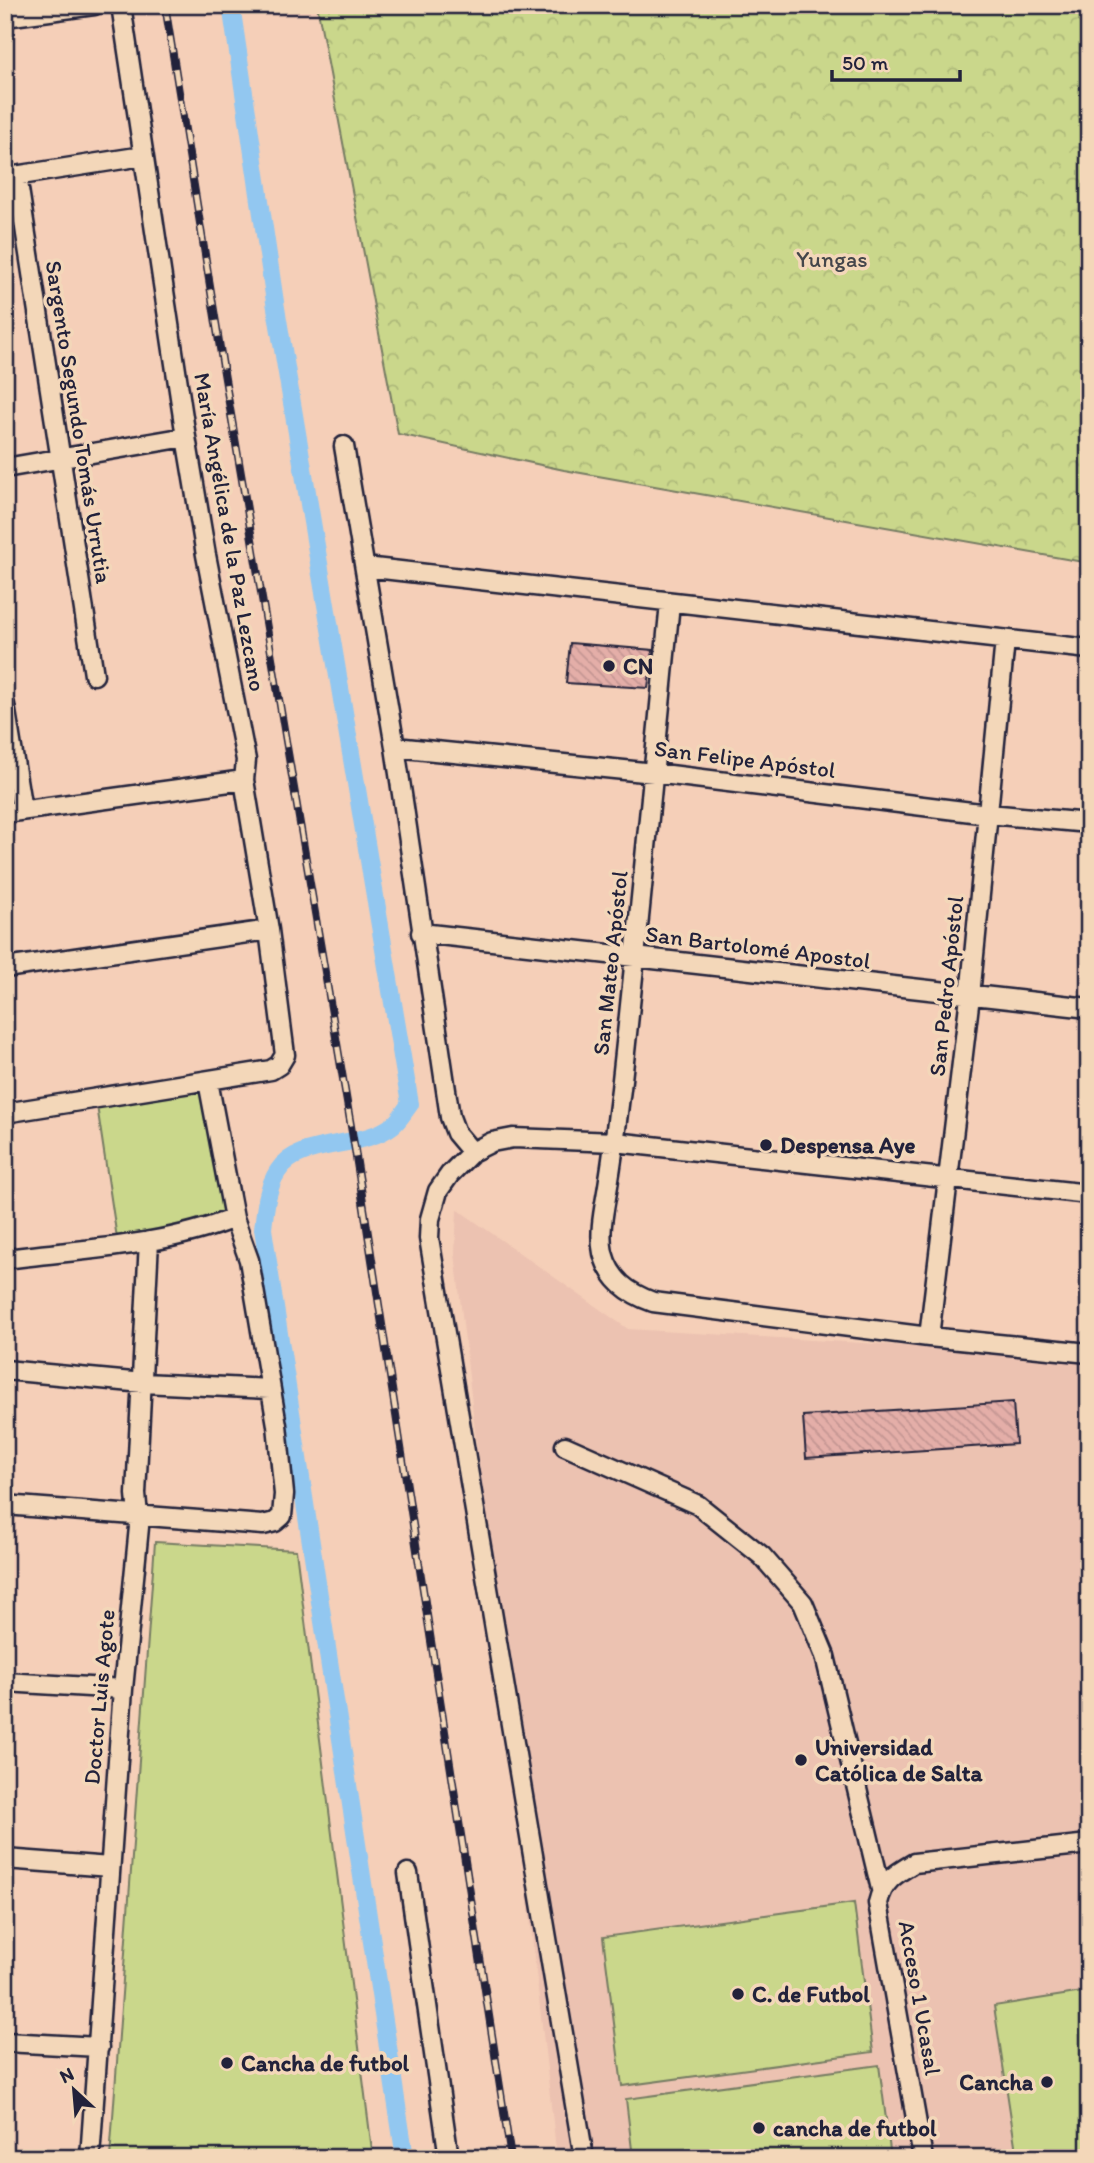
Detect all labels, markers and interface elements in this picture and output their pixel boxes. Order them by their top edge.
scale bar [832,38,959,82]
text: 50 m [842,50,889,75]
park label: Yungas [796,245,868,273]
street label: Sargento Segundo Tomás Urrutia [40,259,118,586]
street label: María Angélica de la Paz Lezcano [188,370,272,694]
place label: CN [623,652,653,680]
marker: CN [601,658,617,674]
street label: San Felipe Apóstol [653,734,838,784]
street label: San Mateo Apóstol [586,869,634,1057]
street label: San Pedro Apóstol [923,894,969,1078]
street label: San Bartolomé Apostol [644,919,873,975]
place label: Despensa Aye [780,1131,916,1159]
marker: Despensa Aye [758,1137,774,1153]
street label: Doctor Luis Agote [77,1608,121,1786]
place label: Universidad Católica de Salta [815,1733,984,1787]
marker: Universidad Católica de Salta [793,1752,809,1768]
street label: Acceso 1 Ucasal [893,1918,947,2078]
place label: C. de Futbol [752,1980,870,2008]
marker: C. de Futbol [730,1986,746,2002]
place label: Cancha de futbol [241,2049,410,2077]
north arrow [38,2054,108,2124]
marker: Cancha de futbol [219,2055,235,2071]
text: N [56,2062,78,2088]
place label: Cancha [959,2068,1034,2096]
marker: Cancha [1039,2074,1055,2090]
place label: cancha de futbol [773,2114,937,2142]
marker: cancha de futbol [751,2120,767,2136]

